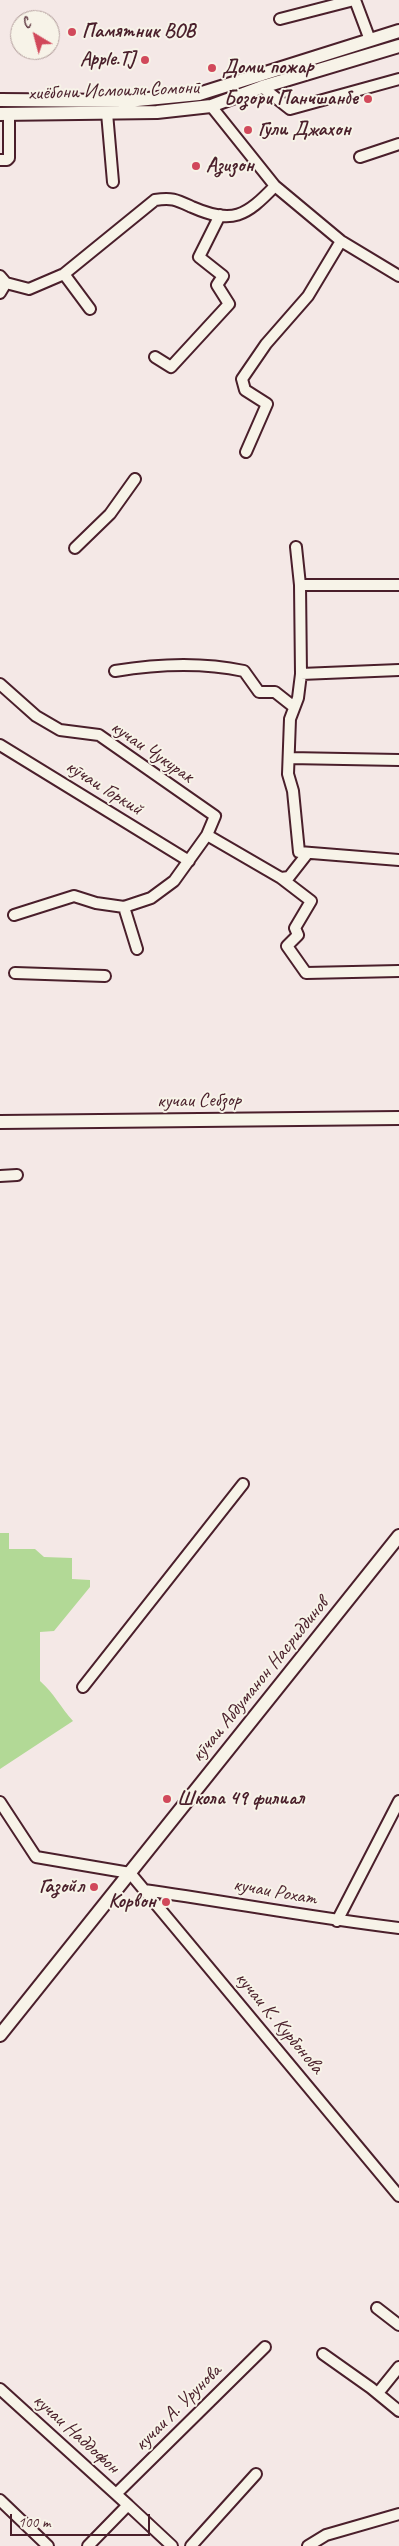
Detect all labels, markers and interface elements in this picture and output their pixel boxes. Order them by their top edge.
north arrow [10,10,60,60]
text: С [18,15,34,32]
place label: Памятник ВОВ [82,20,196,44]
marker: Памятник ВОВ [66,26,78,38]
place label: Apple.TJ [80,48,135,72]
marker: Apple.TJ [139,54,151,66]
place label: Доми пожар [222,56,314,80]
marker: Доми пожар [206,62,218,74]
street label: хиёбони Исмоили Сомонӣ [28,76,200,106]
place label: Бозори Панчшанбе [224,87,358,111]
marker: Бозори Панчшанбе [362,93,374,105]
place label: Гули Джахон [258,118,351,142]
marker: Гули Джахон [242,124,254,136]
place label: Азизон [206,154,254,178]
marker: Азизон [190,160,202,172]
street label: кучаи Чукурак [106,715,198,789]
street label: кӯчаи Горкий [61,755,147,821]
street label: кучаи Себзор [157,1088,241,1114]
street label: кӯчаи Абдуманон Насриддинов [186,1593,334,1767]
place label: Школа 49 филиал [177,1787,304,1811]
marker: Школа 49 филиал [161,1793,173,1805]
street label: кучаи Рохат [231,1873,319,1911]
place label: Газойл [39,1875,84,1899]
marker: Газойл [88,1881,100,1893]
place label: Корвон [108,1890,156,1914]
marker: Корвон [160,1896,172,1908]
street label: кучаи К. Курбонова [229,1967,329,2079]
street label: кучаи А. Урунова [130,2360,226,2456]
street label: кучаи Наддофон [28,2389,124,2479]
scale bar [12,2504,152,2536]
text: 100 m [18,2513,50,2532]

